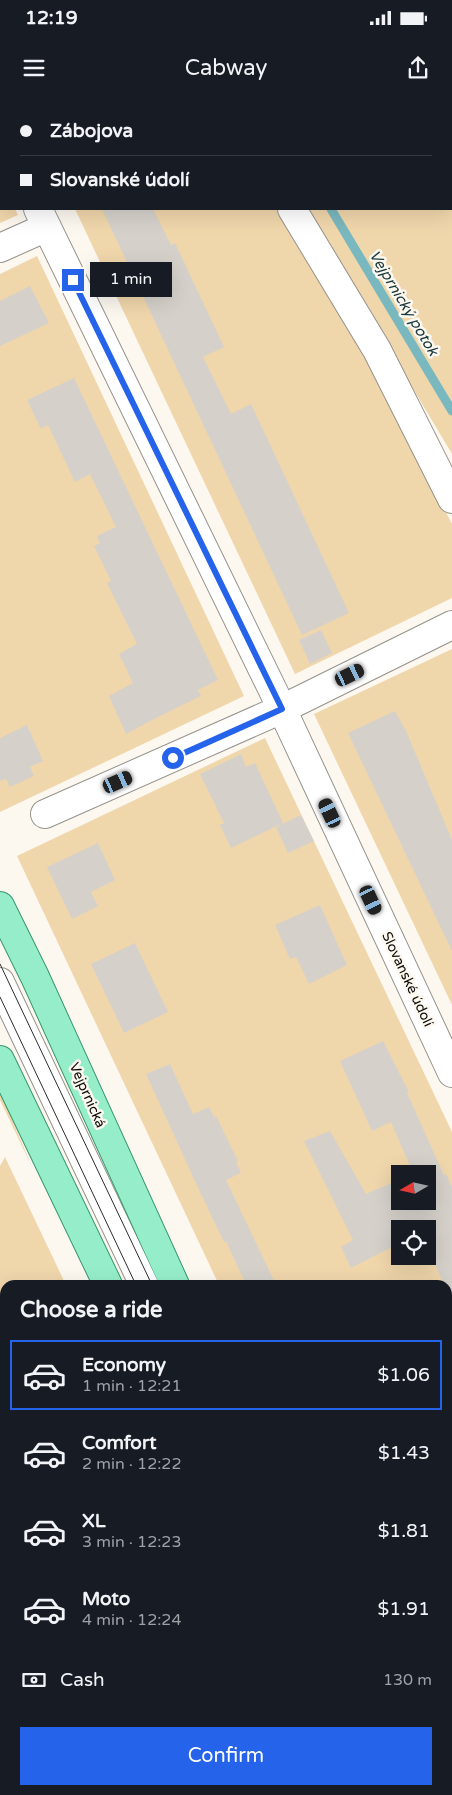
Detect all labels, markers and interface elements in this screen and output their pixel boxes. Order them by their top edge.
text: 12:19 [25,7,78,29]
icon: menu [20,54,48,82]
icon: share [404,54,432,82]
text: Cabway [185,55,267,81]
text: Zábojova [50,120,133,142]
text: Slovanské údolí [50,169,189,191]
water label: Vejprnický potok [365,247,443,360]
callout: 1 min [90,262,173,298]
route end [62,269,84,291]
text: 1 min [110,269,152,289]
car [333,662,366,688]
route start [162,747,184,769]
car [101,769,134,795]
car [316,796,343,830]
car [357,883,384,917]
street label: Slovanské údolí [378,929,437,1030]
street label: Vejprnická [66,1060,109,1130]
north arrow [391,1165,436,1210]
map controls [391,1165,436,1265]
button: locate [391,1220,436,1265]
text: Choose a ride [20,1297,163,1323]
icon: car [22,1353,67,1398]
text: Economy [82,1354,166,1376]
text: $1.06 [378,1364,430,1386]
text: 1 min · 12:21 [82,1376,181,1396]
icon: car [22,1431,67,1476]
text: Comfort [82,1432,156,1454]
text: $1.43 [378,1442,430,1464]
text: 2 min · 12:22 [82,1454,181,1474]
icon: car [22,1509,67,1554]
text: XL [82,1510,106,1532]
text: $1.81 [378,1520,430,1542]
text: 3 min · 12:23 [82,1532,181,1552]
icon: car [22,1587,67,1632]
text: Moto [82,1588,130,1610]
text: $1.91 [378,1598,430,1620]
text: 4 min · 12:24 [82,1610,181,1630]
icon: cash [20,1666,48,1694]
text: Cash [60,1669,105,1691]
text: 130 m [383,1670,432,1690]
button: Confirm [20,1727,432,1785]

